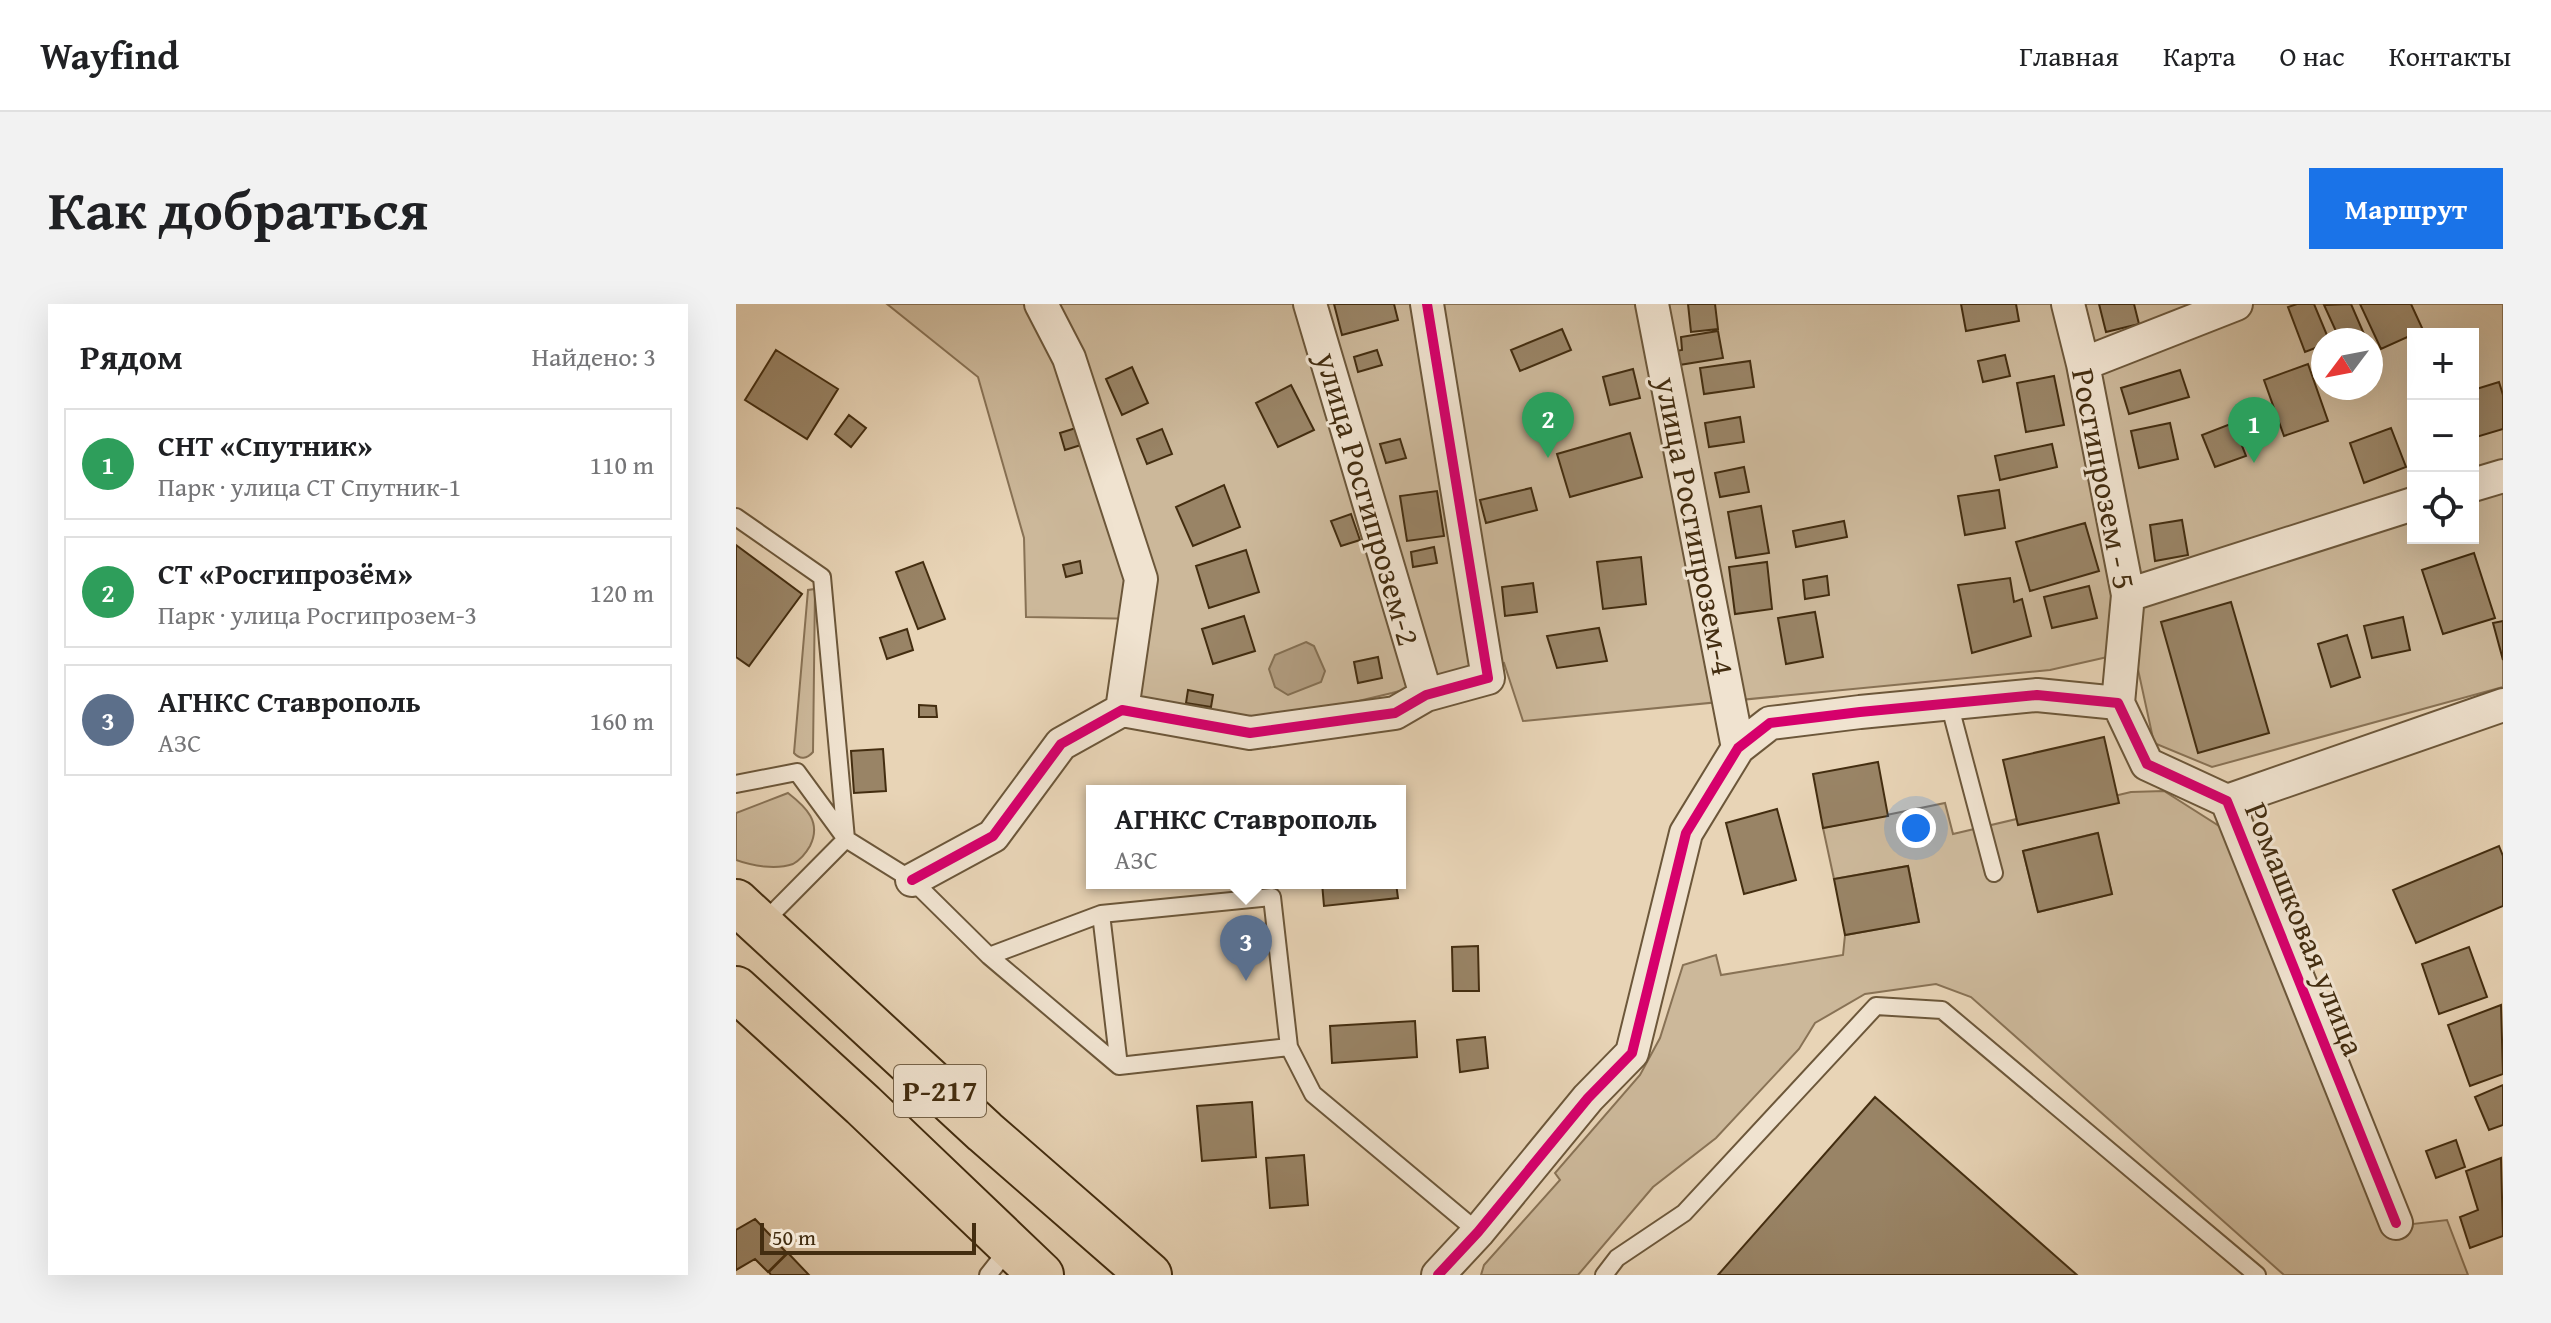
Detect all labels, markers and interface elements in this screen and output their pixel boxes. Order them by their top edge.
text: Wayfind [40,27,179,83]
text: Главная [2019,35,2119,76]
text: Карта [2163,35,2235,76]
text: О нас [2279,35,2345,76]
text: Контакты [2389,35,2511,76]
text: Как добраться [48,167,428,250]
button: Маршрут [2309,168,2503,249]
north arrow [2311,328,2383,400]
map controls [2407,328,2479,544]
button: + [2407,328,2479,400]
text: Рядом [80,332,183,381]
text: Найдено: 3 [532,337,656,376]
street label: улица Росгипрозем-2 [1304,346,1433,651]
street label: Росгипрозем - 5 [2060,364,2149,593]
street label: улица Росгипрозем-4 [1643,371,1748,679]
pin: 2 [1522,392,1574,458]
pin: 1 [2228,397,2280,463]
button: − [2407,400,2479,472]
text: СНТ «Спутник» [158,423,373,467]
text: 1 [101,445,115,484]
text: 110 m [589,445,654,484]
text: Парк · улица СТ Спутник-1 [158,467,461,506]
button: locate [2407,472,2479,544]
text: СТ «Росгипрозём» [158,551,413,595]
text: 2 [101,573,115,612]
text: 120 m [589,573,654,612]
text: Парк · улица Росгипрозем-3 [158,595,477,634]
text: АГНКС Ставрополь [158,679,421,723]
text: 3 [101,701,115,740]
text: 160 m [589,701,654,740]
text: АЗС [158,723,201,762]
popup [1086,785,1406,889]
street label: Ромашковая улица [2233,795,2378,1063]
text: АГНКС Ставрополь [1115,796,1377,840]
your location [1896,808,1936,848]
text: АЗС [1115,840,1158,879]
pin: 3 [1220,915,1272,981]
road number: Р-217 [894,1065,986,1117]
scale bar [760,1219,976,1255]
text: 50 m [772,1221,816,1253]

